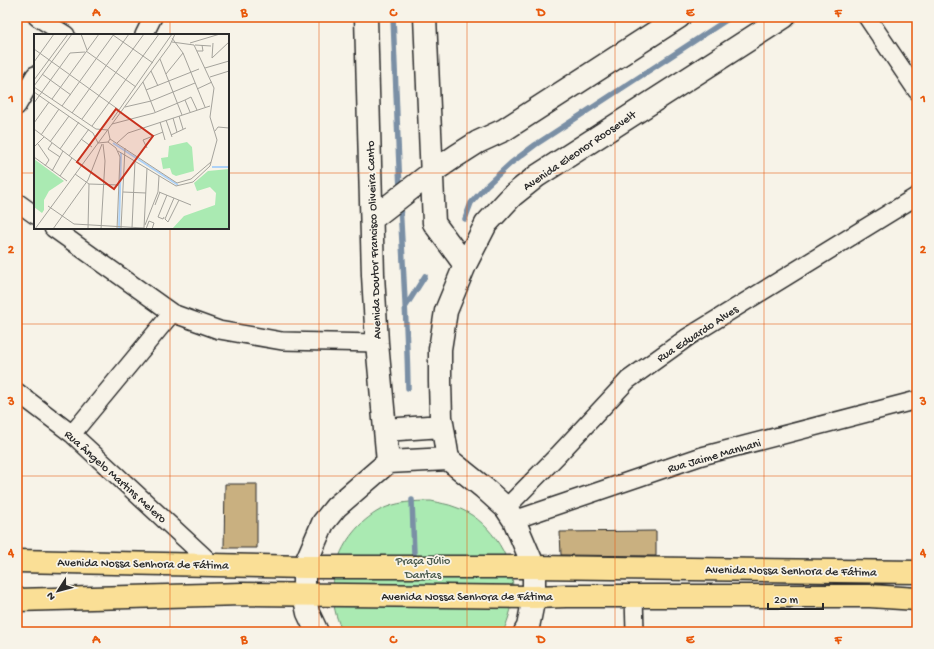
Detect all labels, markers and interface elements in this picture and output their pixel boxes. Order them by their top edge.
text: A [91,6,101,21]
text: B [240,6,249,21]
text: C [388,6,398,21]
text: D [536,6,546,21]
text: E [686,6,695,21]
text: F [834,6,843,21]
inset map [34,34,229,229]
text: 1 [7,92,14,107]
text: 1 [919,92,926,107]
street label: Avenida Eleonor Roosevelt [521,108,640,195]
street label: Avenida Doutor Francisco Oliveira Canto [365,140,385,339]
text: 2 [8,243,15,258]
text: 2 [920,243,927,258]
street label: Rua Eduardo Alves [655,303,742,366]
text: 3 [7,395,15,410]
text: 3 [919,395,927,410]
street label: Rua Ângelo Martins Melero [61,428,169,527]
street label: Rua Jaime Manhani [666,437,763,477]
text: 4 [7,546,15,561]
text: 4 [919,546,927,561]
park label: Praça Júlio Dantas [395,555,450,583]
street label: Avenida Nossa Senhora de Fátima [57,557,229,573]
street label: Avenida Nossa Senhora de Fátima [705,564,877,580]
north arrow [38,571,78,611]
scale bar [768,585,823,611]
text: N [45,589,58,602]
street label: Avenida Nossa Senhora de Fátima [381,591,553,605]
text: 20 m [774,594,799,608]
text: A [91,633,101,648]
text: B [240,633,249,648]
text: C [388,633,398,648]
text: D [536,633,546,648]
text: E [686,633,695,648]
text: F [834,633,843,648]

